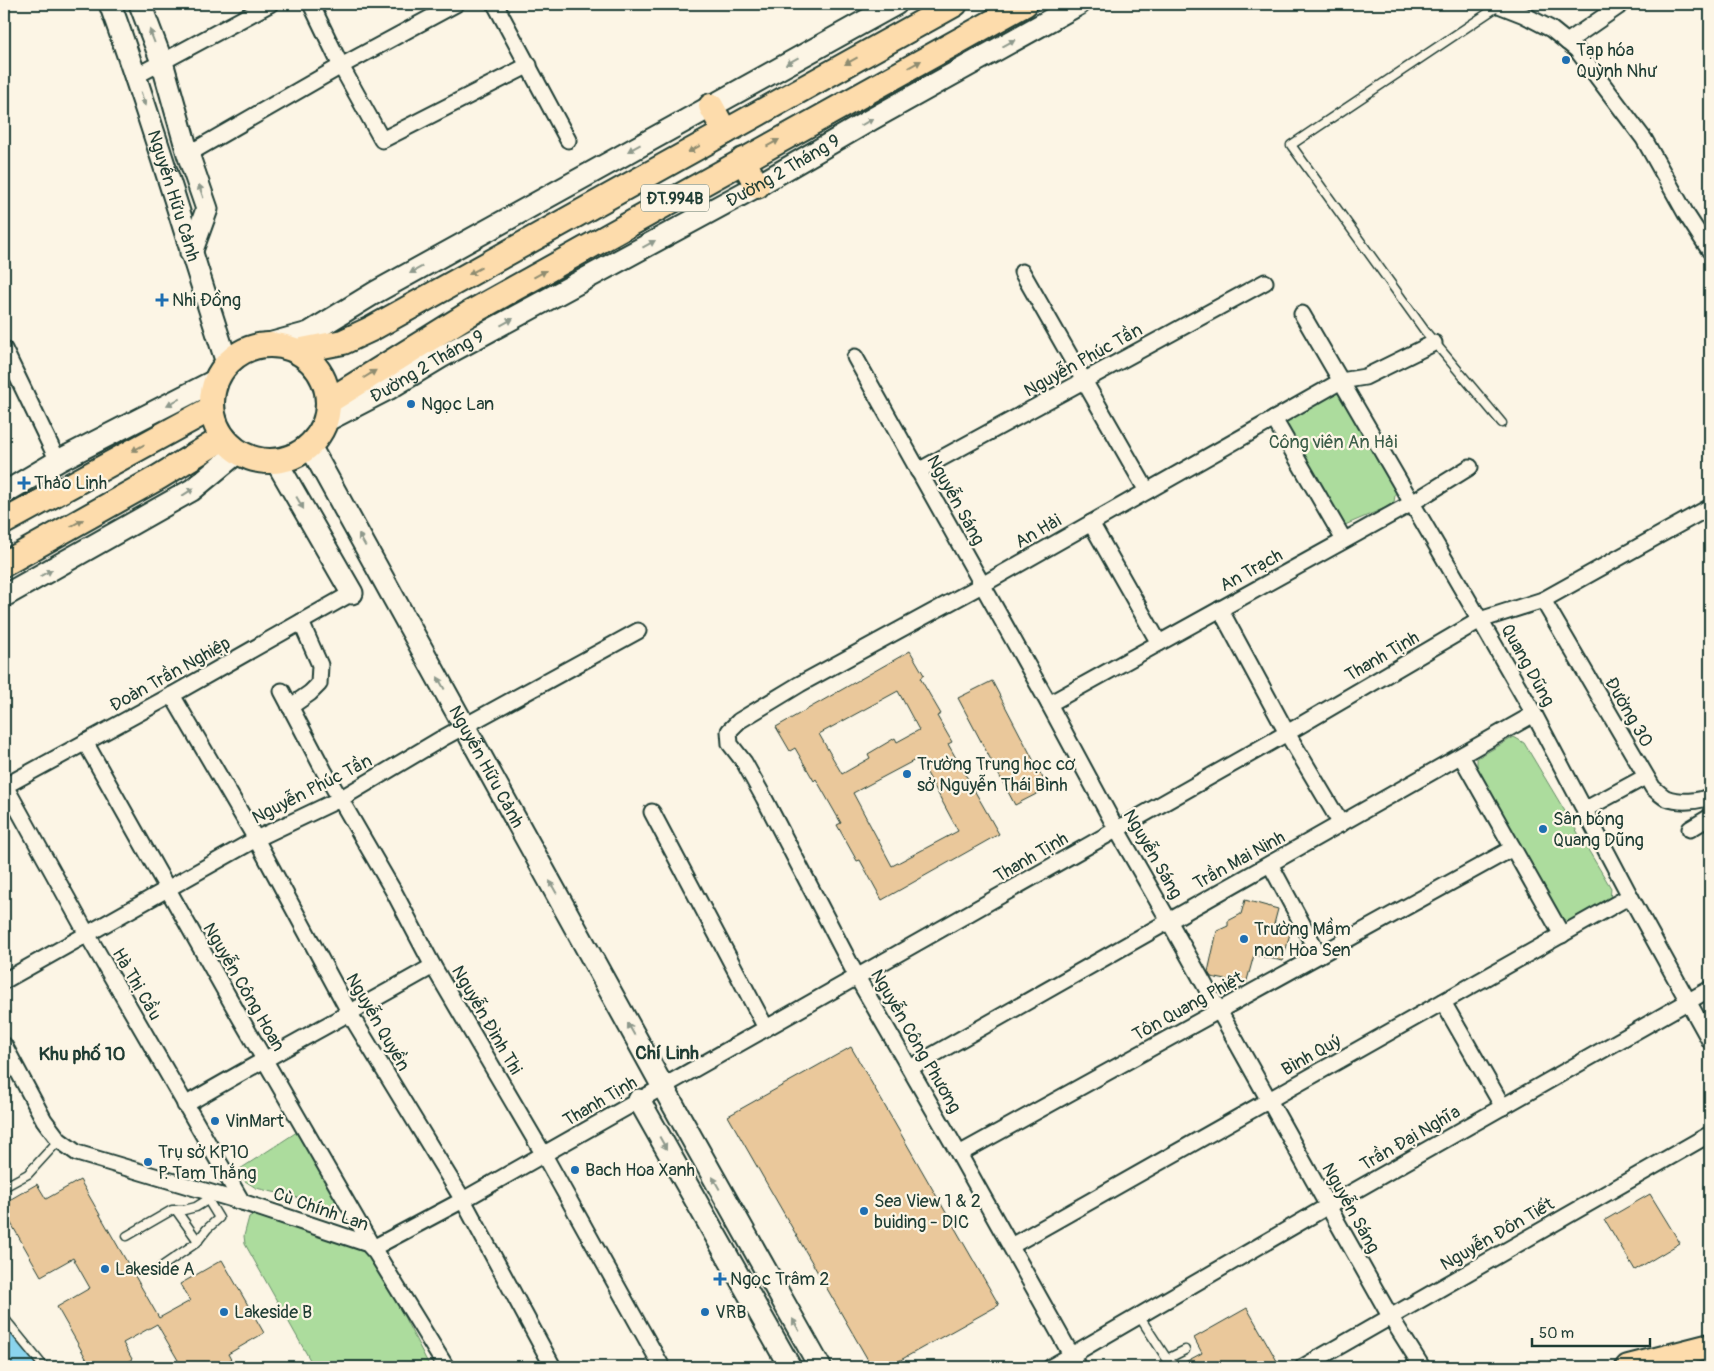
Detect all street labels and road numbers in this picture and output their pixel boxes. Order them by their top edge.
street label: Nguyễn Hữu Cảnh [142,127,205,264]
street label: Đường 2 Tháng 9 [722,129,844,213]
road number: ĐT.994B [641,184,709,212]
street label: Nguyễn Phúc Tần [1020,318,1146,402]
street label: Đường 2 Tháng 9 [366,325,488,408]
street label: Nguyễn Sáng [921,451,990,549]
street label: An Hải [1011,509,1066,554]
street label: An Trạch [1216,544,1287,597]
street label: Quang Dũng [1495,620,1560,711]
street label: Thanh Tịnh [1341,626,1423,687]
street label: Đoàn Trần Nghiệp [105,631,235,717]
street label: Đường 30 [1599,673,1658,751]
street label: Nguyễn Hữu Cảnh [443,702,529,832]
street label: Nguyễn Phúc Tần [248,748,376,830]
street label: Nguyễn Sáng [1118,805,1187,903]
street label: Trần Mai Ninh [1189,825,1289,895]
street label: Thanh Tịnh [990,827,1072,888]
street label: Nguyễn Công Hoan [197,919,290,1056]
street label: Hà Thị Cầu [107,944,167,1024]
street label: Nguyễn Đình Thi [446,962,527,1079]
street label: Nguyễn Công Phương [865,965,966,1117]
street label: Tôn Quang Phiệt [1129,966,1248,1046]
street label: Nguyễn Quyền [340,969,415,1075]
street label: Bình Quý [1277,1030,1345,1081]
street label: Thanh Tịnh [559,1071,641,1132]
street label: Trần Đại Nghĩa [1355,1100,1465,1176]
street label: Nguyễn Sáng [1316,1159,1385,1257]
street label: Cù Chính Lan [270,1182,372,1237]
street label: Nguyễn Đôn Tiết [1436,1192,1559,1276]

